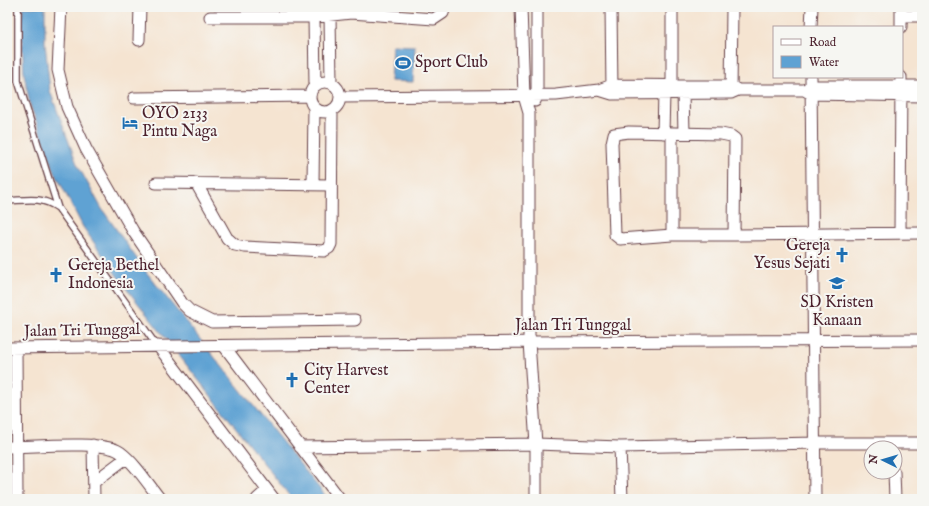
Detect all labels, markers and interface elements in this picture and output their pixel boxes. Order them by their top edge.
legend [773,26,903,78]
text: Road [809,35,837,50]
place label: Sport Club [415,53,488,73]
sports icon: Sport Club [394,54,412,72]
text: Water [809,55,840,70]
place label: OYO 2133 Pintu Naga [142,104,217,142]
hotel icon: OYO 2133 Pintu Naga [121,114,139,132]
place label: Gereja Yesus Sejati [754,236,830,274]
church icon: Gereja Yesus Sejati [833,246,851,264]
place label: Gereja Bethel Indonesia [68,256,160,294]
church icon: Gereja Bethel Indonesia [47,266,65,284]
school or university icon: SD Kristen Kanaan [828,274,846,292]
place label: SD Kristen Kanaan [800,293,874,331]
street label: Jalan Tri Tunggal [513,316,632,336]
street label: Jalan Tri Tunggal [22,320,141,342]
place label: City Harvest Center [304,361,389,399]
church icon: City Harvest Center [283,371,301,389]
north arrow [863,440,903,480]
text: N [867,453,881,466]

